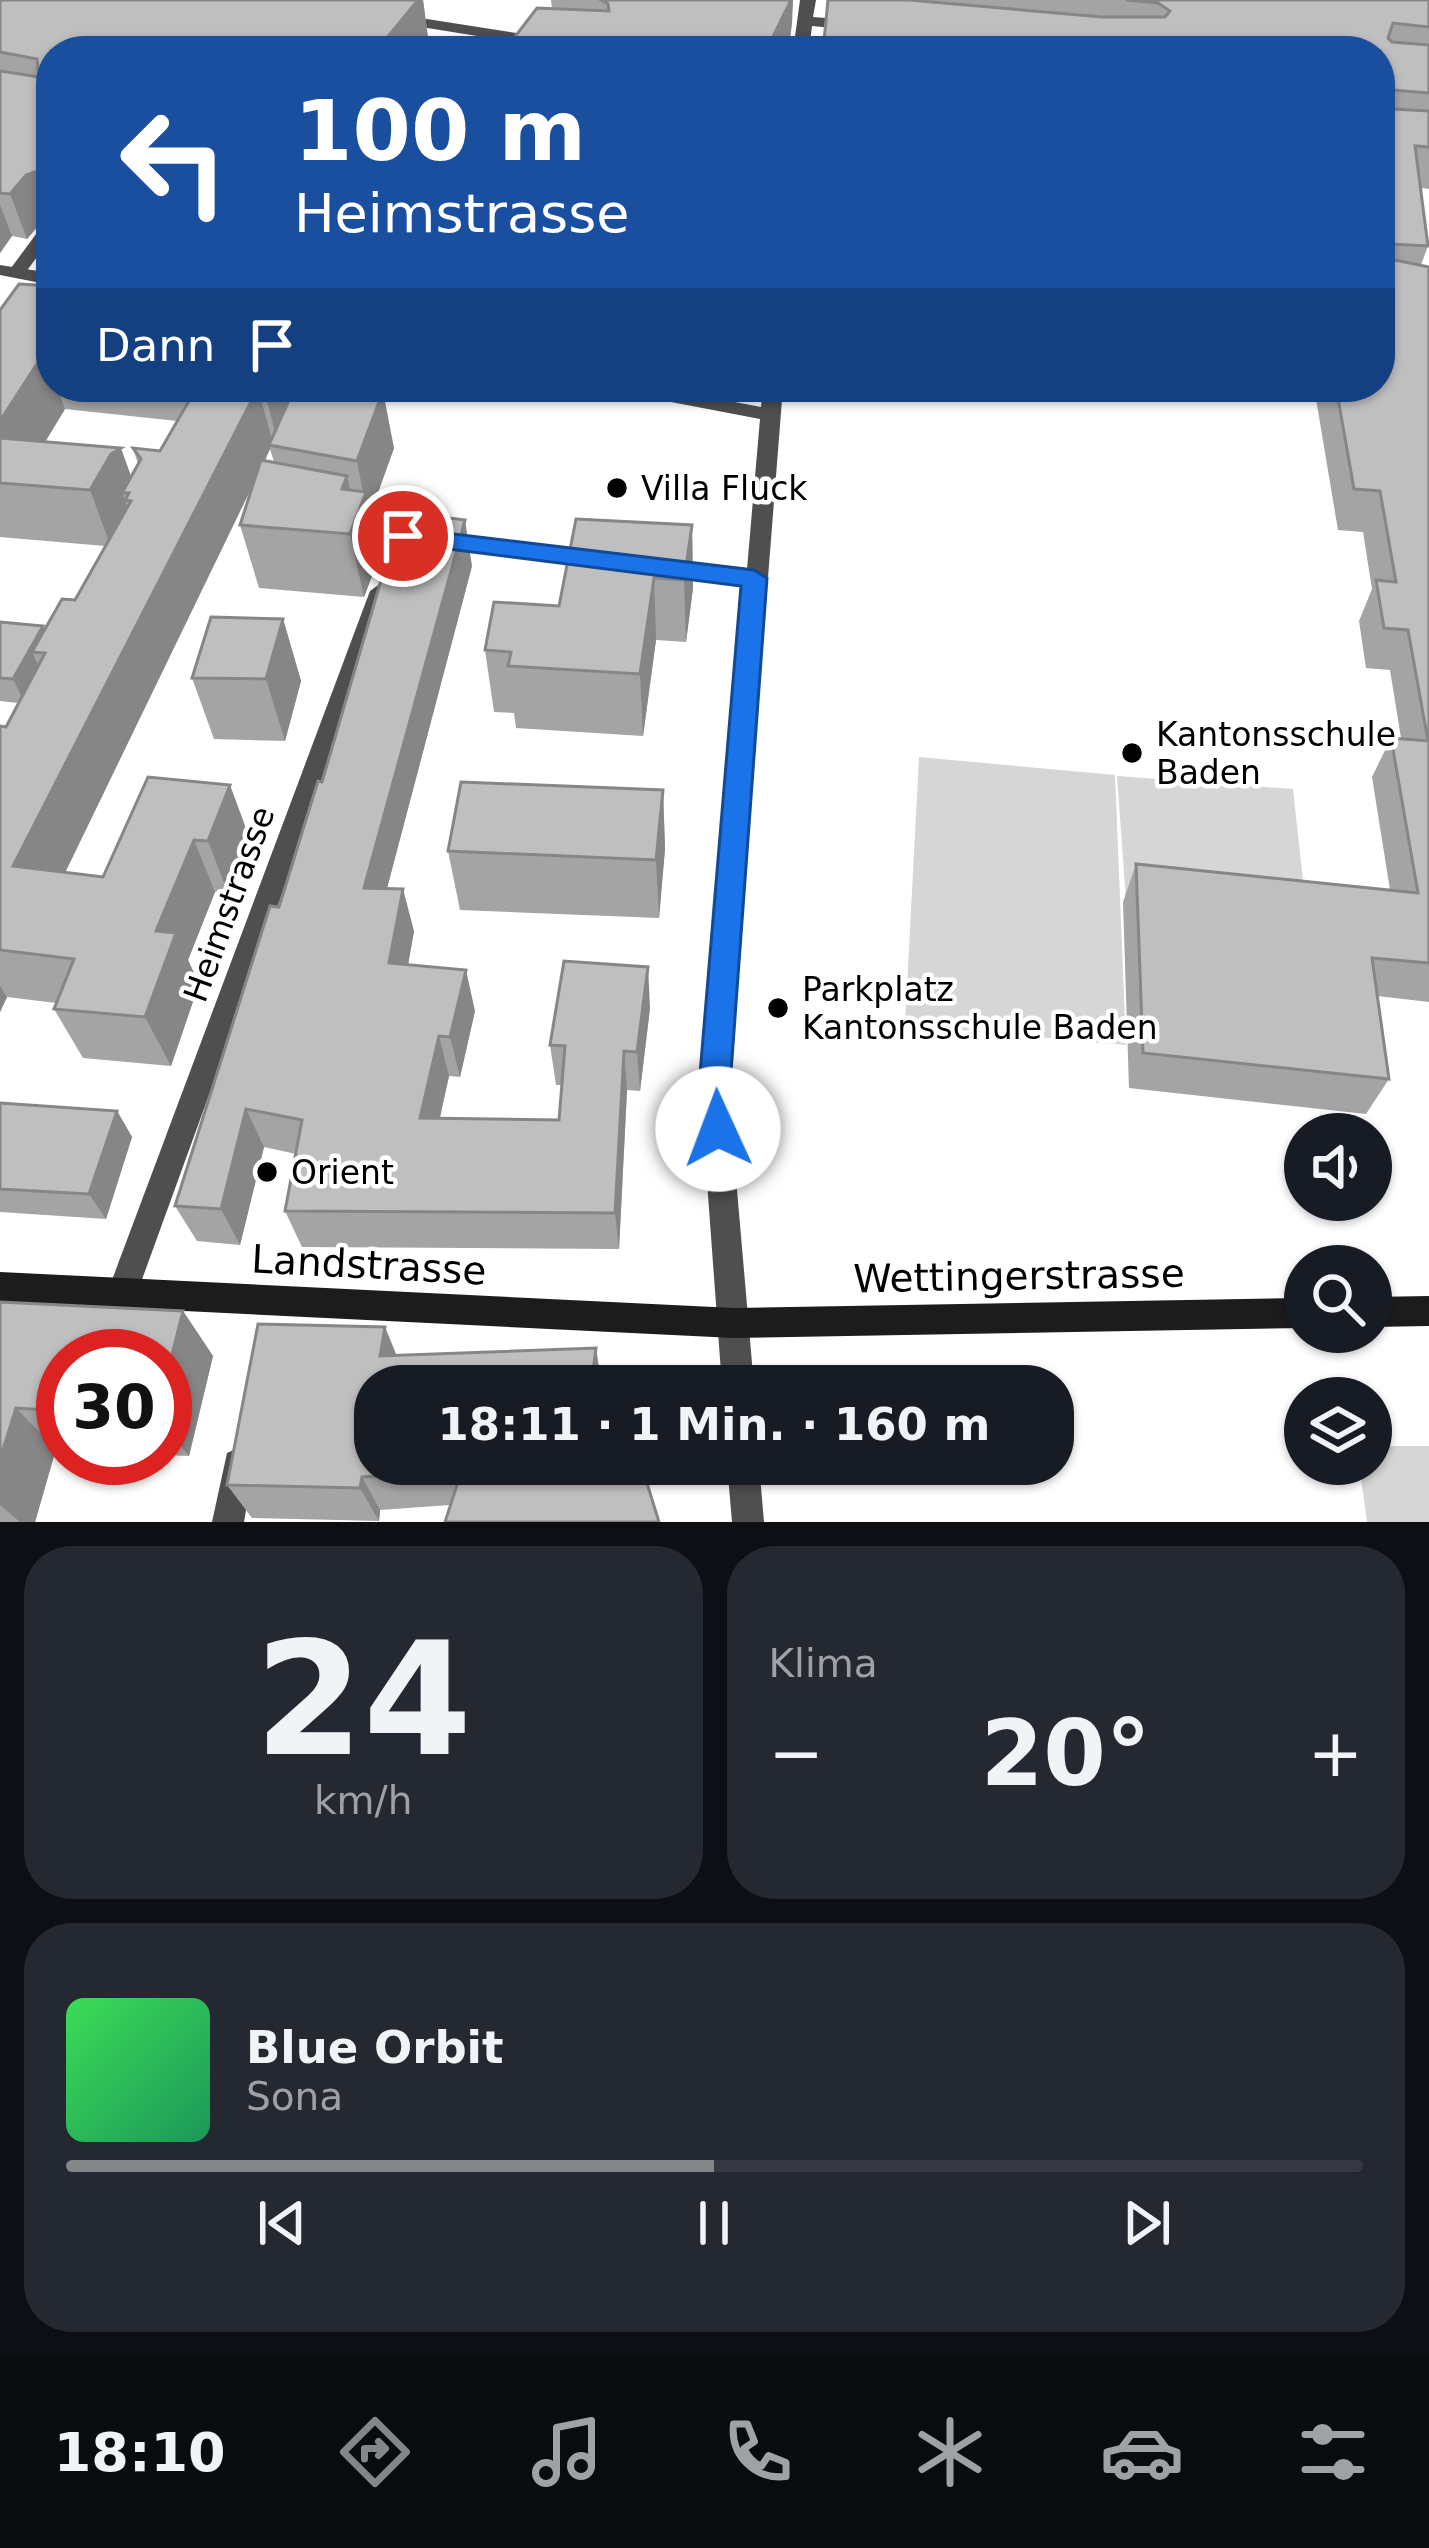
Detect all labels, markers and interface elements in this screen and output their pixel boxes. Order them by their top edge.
text: 100 m [294,82,586,180]
icon: left [96,84,252,240]
text: Heimstrasse [294,182,630,245]
icon: arrive [239,312,305,378]
text: Dann [96,319,215,372]
place label: Villa Fluck [641,469,808,508]
marker: Villa Fluck [604,475,630,501]
pin [352,485,454,587]
icon: arrive [370,503,436,569]
place label: Kantonsschule Baden [1156,715,1396,792]
marker: Kantonsschule Baden [1119,740,1145,766]
street label: Heimstrasse [176,801,282,1007]
place label: Parkplatz Kantonsschule Baden [802,970,1158,1047]
marker: Parkplatz Kantonsschule Baden [765,995,791,1021]
position arrow [655,1066,781,1192]
map controls [1284,1113,1392,1485]
button: sound [1284,1113,1392,1221]
place label: Orient [291,1153,394,1192]
marker: Orient [254,1159,280,1185]
street label: Landstrasse [250,1236,488,1294]
button: search [1284,1245,1392,1353]
street label: Wettingerstrasse [853,1251,1185,1301]
speed limit sign: 30 [36,1329,192,1485]
button: layers [1284,1377,1392,1485]
text: 18:11 · 1 Min. · 160 m [438,1398,990,1451]
text: 24 [255,1609,472,1791]
text: Klima [769,1641,878,1686]
text: 20° [981,1701,1151,1806]
text: − [769,1715,824,1792]
text: + [1308,1715,1363,1792]
text: km/h [314,1778,412,1823]
text: Blue Orbit [246,2021,504,2074]
text: Sona [246,2074,343,2119]
icon: previous [249,2190,315,2256]
icon: pause [681,2190,747,2256]
icon: next [1114,2190,1180,2256]
icon: directions [333,2410,417,2494]
icon: music [525,2410,609,2494]
icon: phone [716,2410,800,2494]
icon: climate [908,2410,992,2494]
icon: car [1100,2410,1184,2494]
icon: filters [1291,2410,1375,2494]
text: 18:10 [54,2421,226,2484]

